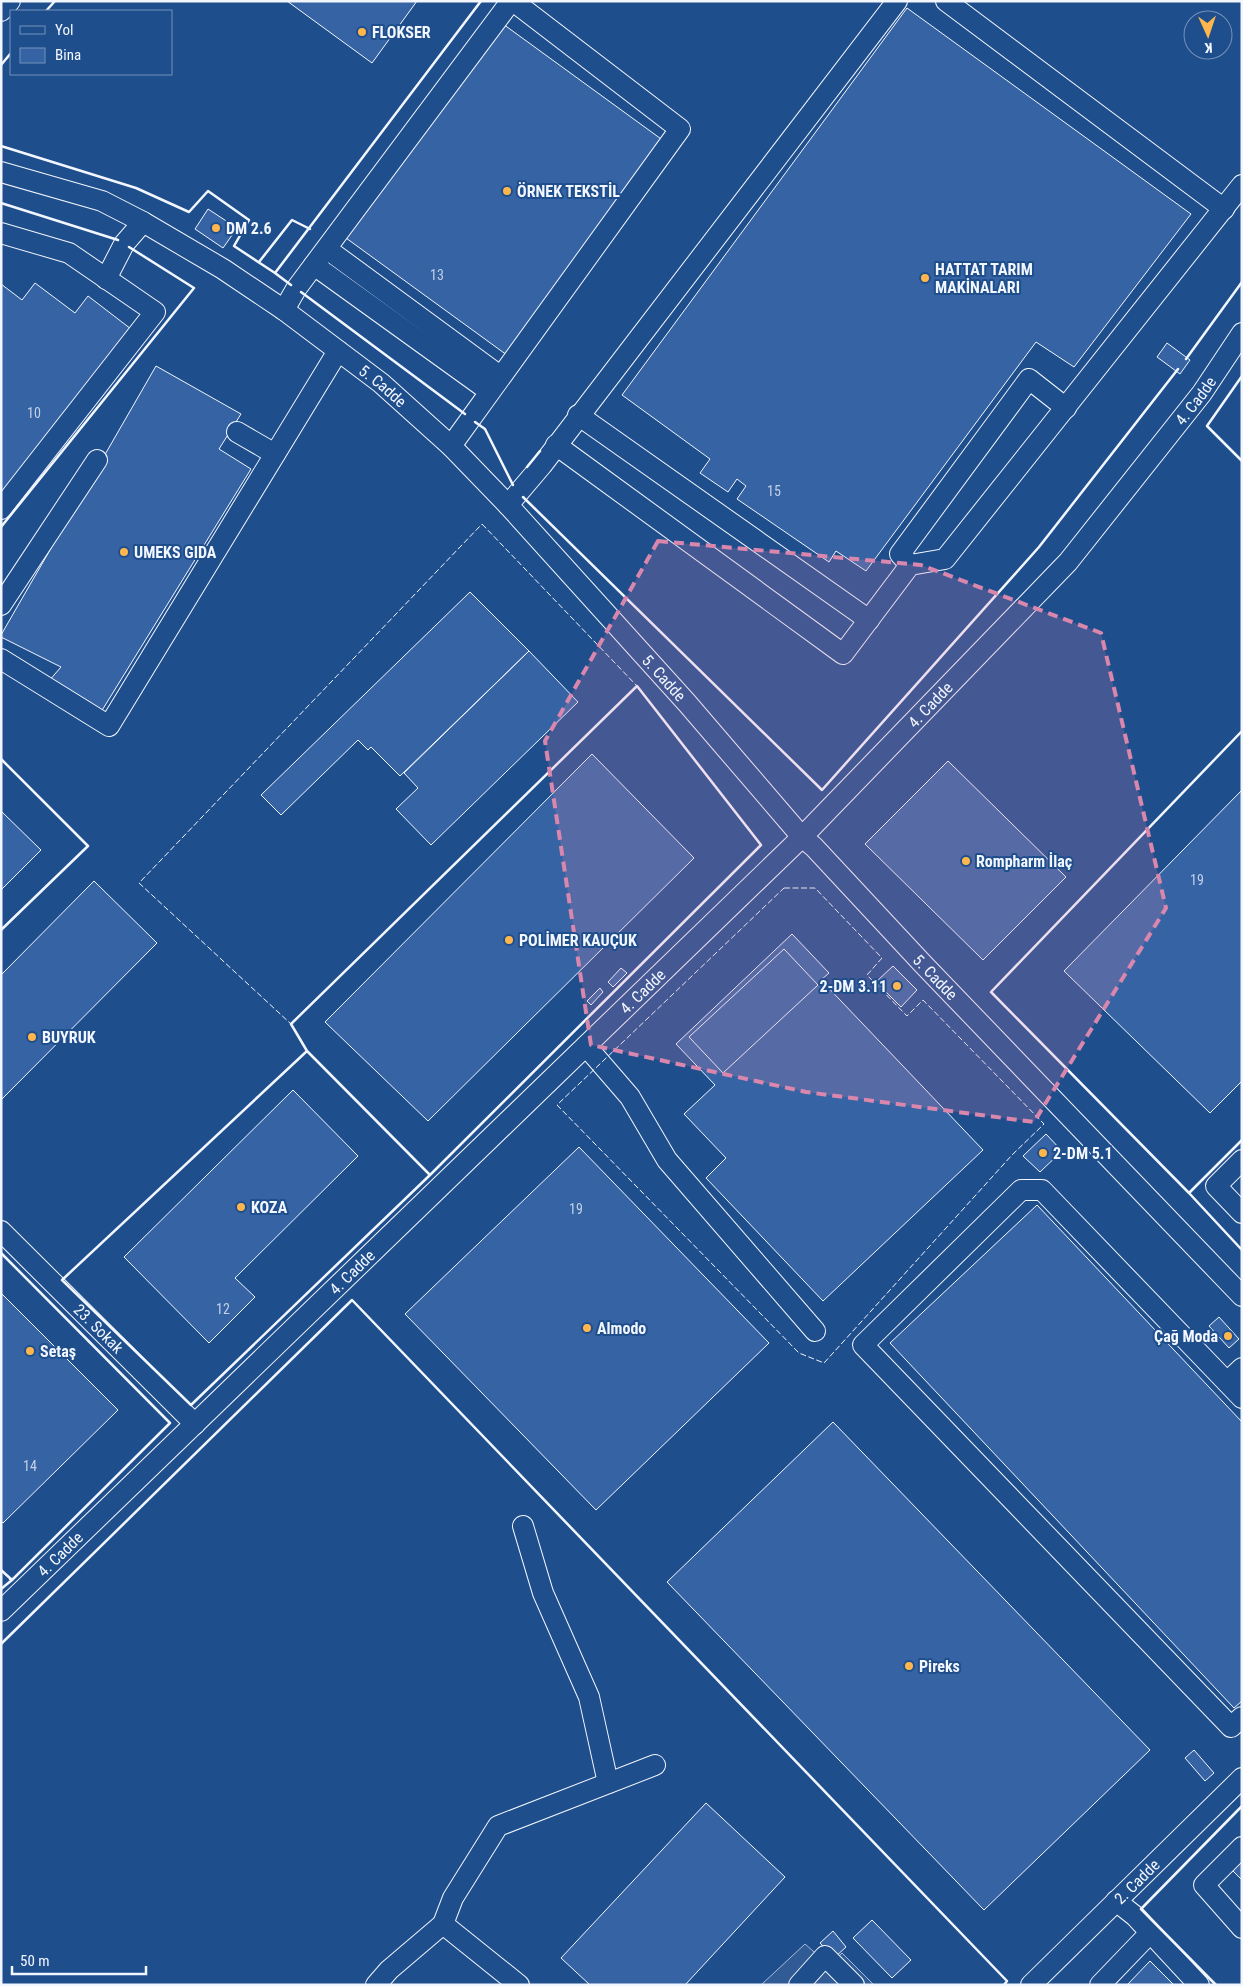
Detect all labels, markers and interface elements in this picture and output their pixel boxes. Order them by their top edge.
legend [10,10,172,75]
north arrow [1183,10,1233,60]
text: Yol [55,21,73,39]
place label: FLOKSER [372,23,431,42]
marker: FLOKSER [356,26,368,38]
text: K [1204,40,1213,56]
text: Bina [55,46,81,64]
place label: ÖRNEK TEKSTİL [517,182,620,201]
marker: ÖRNEK TEKSTİL [501,185,513,197]
place label: DM 2.6 [226,219,272,238]
marker: DM 2.6 [210,222,222,234]
place label: HATTAT TARIM MAKİNALARI [935,260,1033,297]
house number: 13 [430,267,444,283]
marker: HATTAT TARIM MAKİNALARI [919,272,931,284]
street label: 5. Cadde [355,361,410,411]
street label: 4. Cadde [1171,373,1220,429]
house number: 10 [27,405,41,421]
house number: 15 [767,483,781,499]
place label: UMEKS GIDA [134,543,217,562]
marker: UMEKS GIDA [118,546,130,558]
street label: 5. Cadde [638,651,690,705]
street label: 4. Cadde [904,678,957,732]
place label: Rompharm İlaç [976,852,1072,871]
marker: Rompharm İlaç [960,855,972,867]
house number: 19 [1190,872,1204,888]
place label: POLİMER KAUÇUK [519,931,637,950]
marker: POLİMER KAUÇUK [503,934,515,946]
street label: 5. Cadde [909,951,961,1004]
street label: 4. Cadde [616,965,670,1018]
place label: 2-DM 3.11 [819,977,887,996]
marker: 2-DM 3.11 [891,980,903,992]
place label: BUYRUK [42,1028,96,1047]
marker: BUYRUK [26,1031,38,1043]
place label: 2-DM 5.1 [1053,1144,1113,1163]
marker: 2-DM 5.1 [1037,1147,1049,1159]
place label: KOZA [251,1198,288,1217]
marker: KOZA [235,1201,247,1213]
house number: 19 [569,1201,583,1217]
street label: 4. Cadde [326,1246,379,1299]
street label: 23. Sokak [70,1300,128,1358]
house number: 12 [216,1301,230,1317]
place label: Almodo [597,1319,646,1338]
marker: Almodo [581,1322,593,1334]
place label: Çağ Moda [1154,1327,1218,1346]
marker: Çağ Moda [1222,1330,1234,1342]
place label: Setaş [40,1342,76,1361]
marker: Setaş [24,1345,36,1357]
house number: 14 [23,1458,37,1474]
street label: 4. Cadde [34,1528,87,1581]
place label: Pireks [919,1657,960,1676]
marker: Pireks [903,1660,915,1672]
street label: 2. Cadde [1110,1855,1164,1908]
scale bar [12,1944,146,1976]
text: 50 m [20,1952,50,1970]

